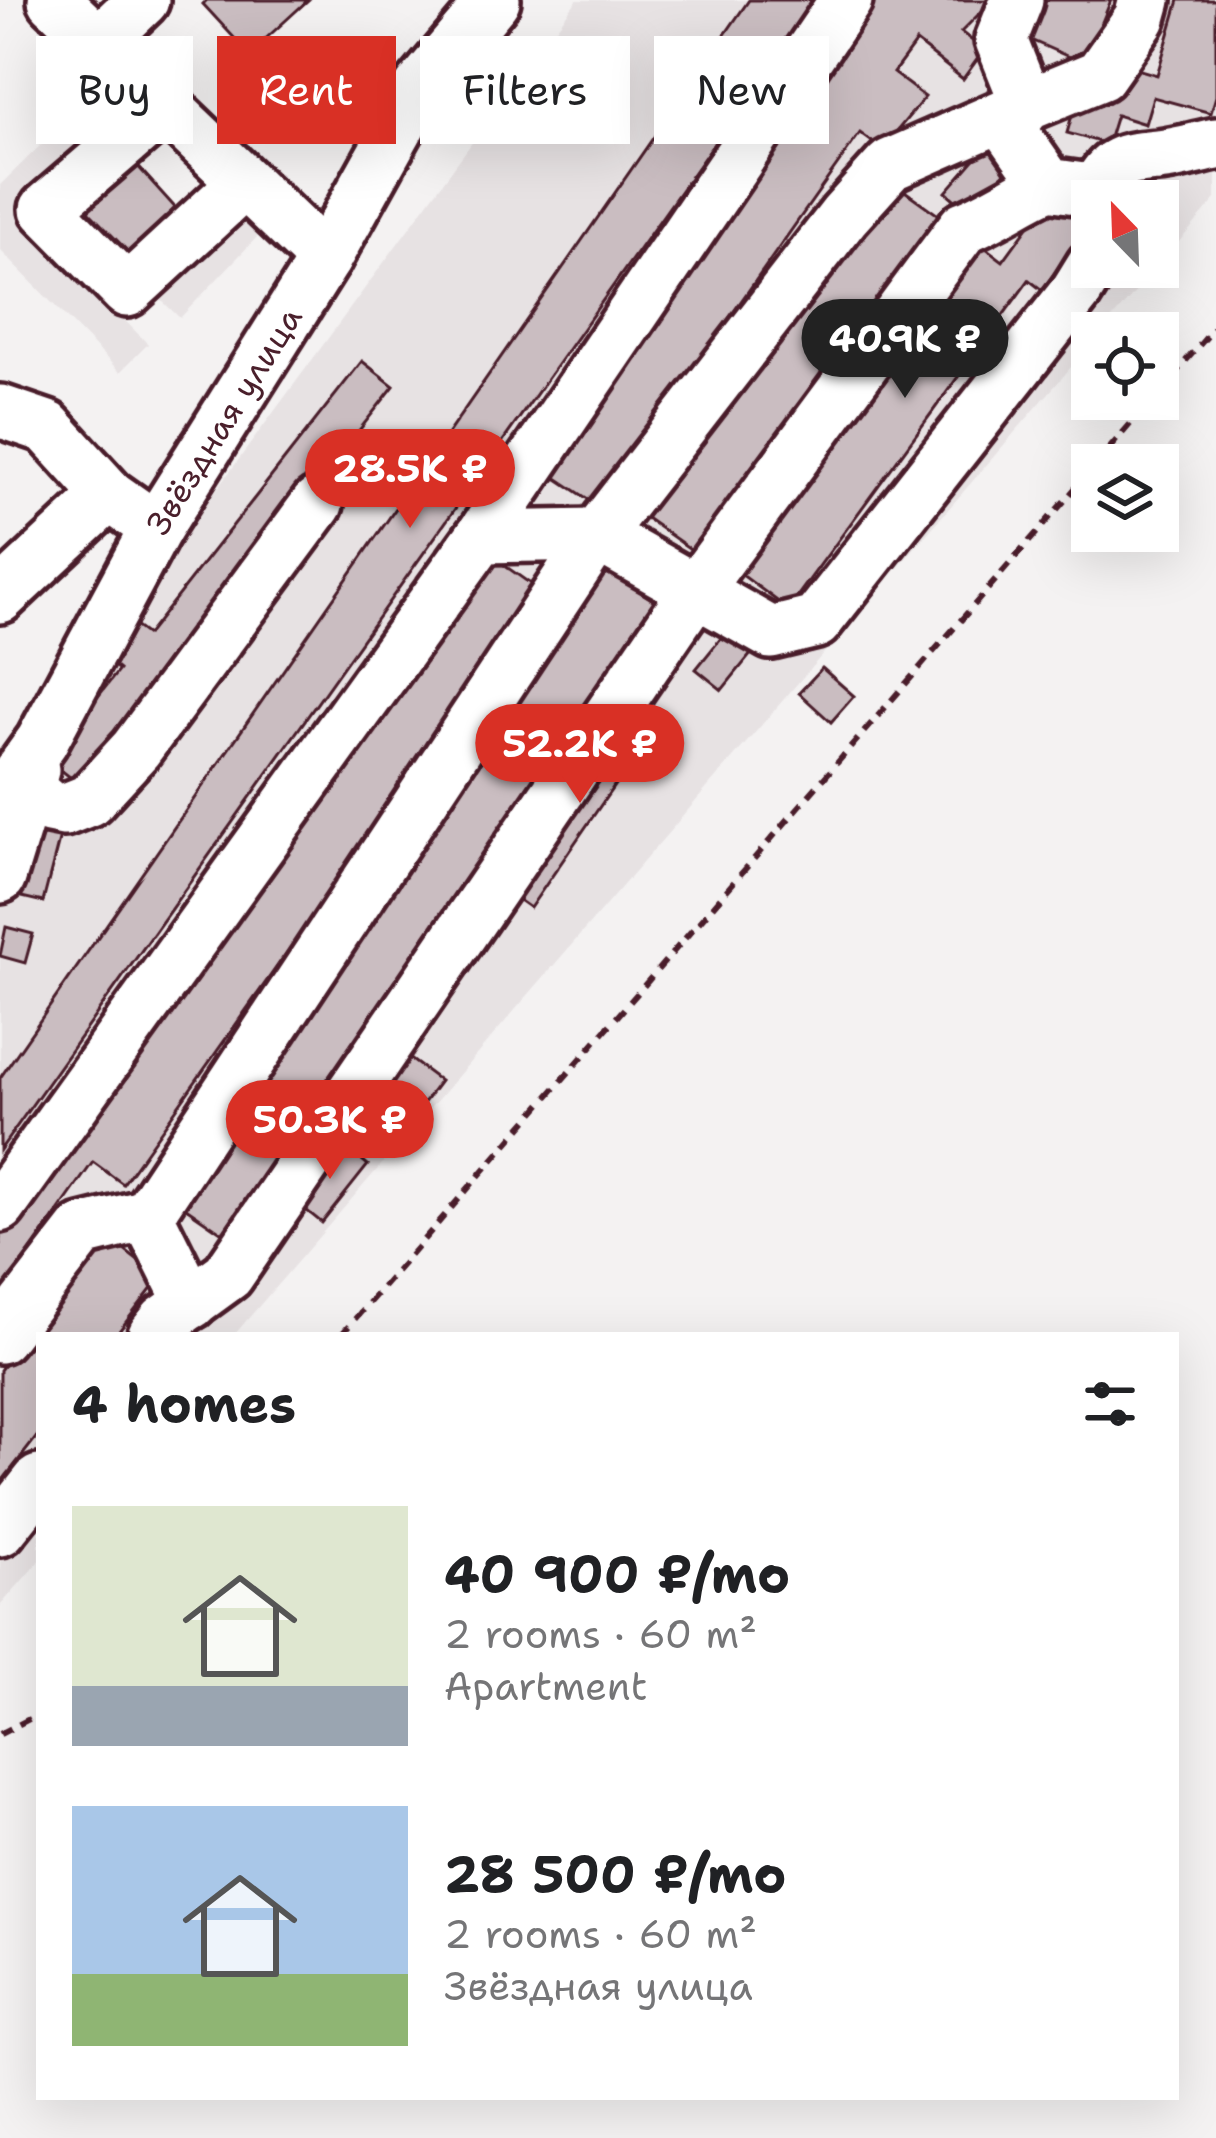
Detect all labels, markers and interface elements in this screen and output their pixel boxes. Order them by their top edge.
chip: Buy [36,36,193,144]
chip: Rent [217,36,396,144]
chip: Filters [420,36,630,144]
chip: New [654,36,829,144]
north arrow [1071,180,1179,288]
map controls [1071,180,1179,552]
street label: Звёздная улица [135,298,312,543]
pin: 40.9K ₽ [794,299,1016,401]
text: 40.9K ₽ [829,312,982,364]
button: locate [1071,312,1179,420]
pin: 28.5K ₽ [299,429,521,531]
text: 28.5K ₽ [332,442,488,494]
button: layers [1071,444,1179,552]
pin: 52.2K ₽ [469,704,691,806]
text: 52.2K ₽ [502,717,658,769]
pin: 50.3K ₽ [219,1080,441,1182]
text: 50.3K ₽ [253,1093,407,1145]
text: 4 homes [72,1370,296,1438]
icon: filters [1077,1371,1143,1437]
text: 40 900 ₽/mo [444,1540,790,1608]
icon: home [168,1554,312,1698]
text: 2 rooms · 60 m² [444,1608,757,1660]
text: Apartment [444,1660,647,1712]
text: 28 500 ₽/mo [444,1840,787,1908]
icon: home [168,1854,312,1998]
text: 2 rooms · 60 m² [444,1908,757,1960]
text: Звёздная улица [444,1960,753,2012]

